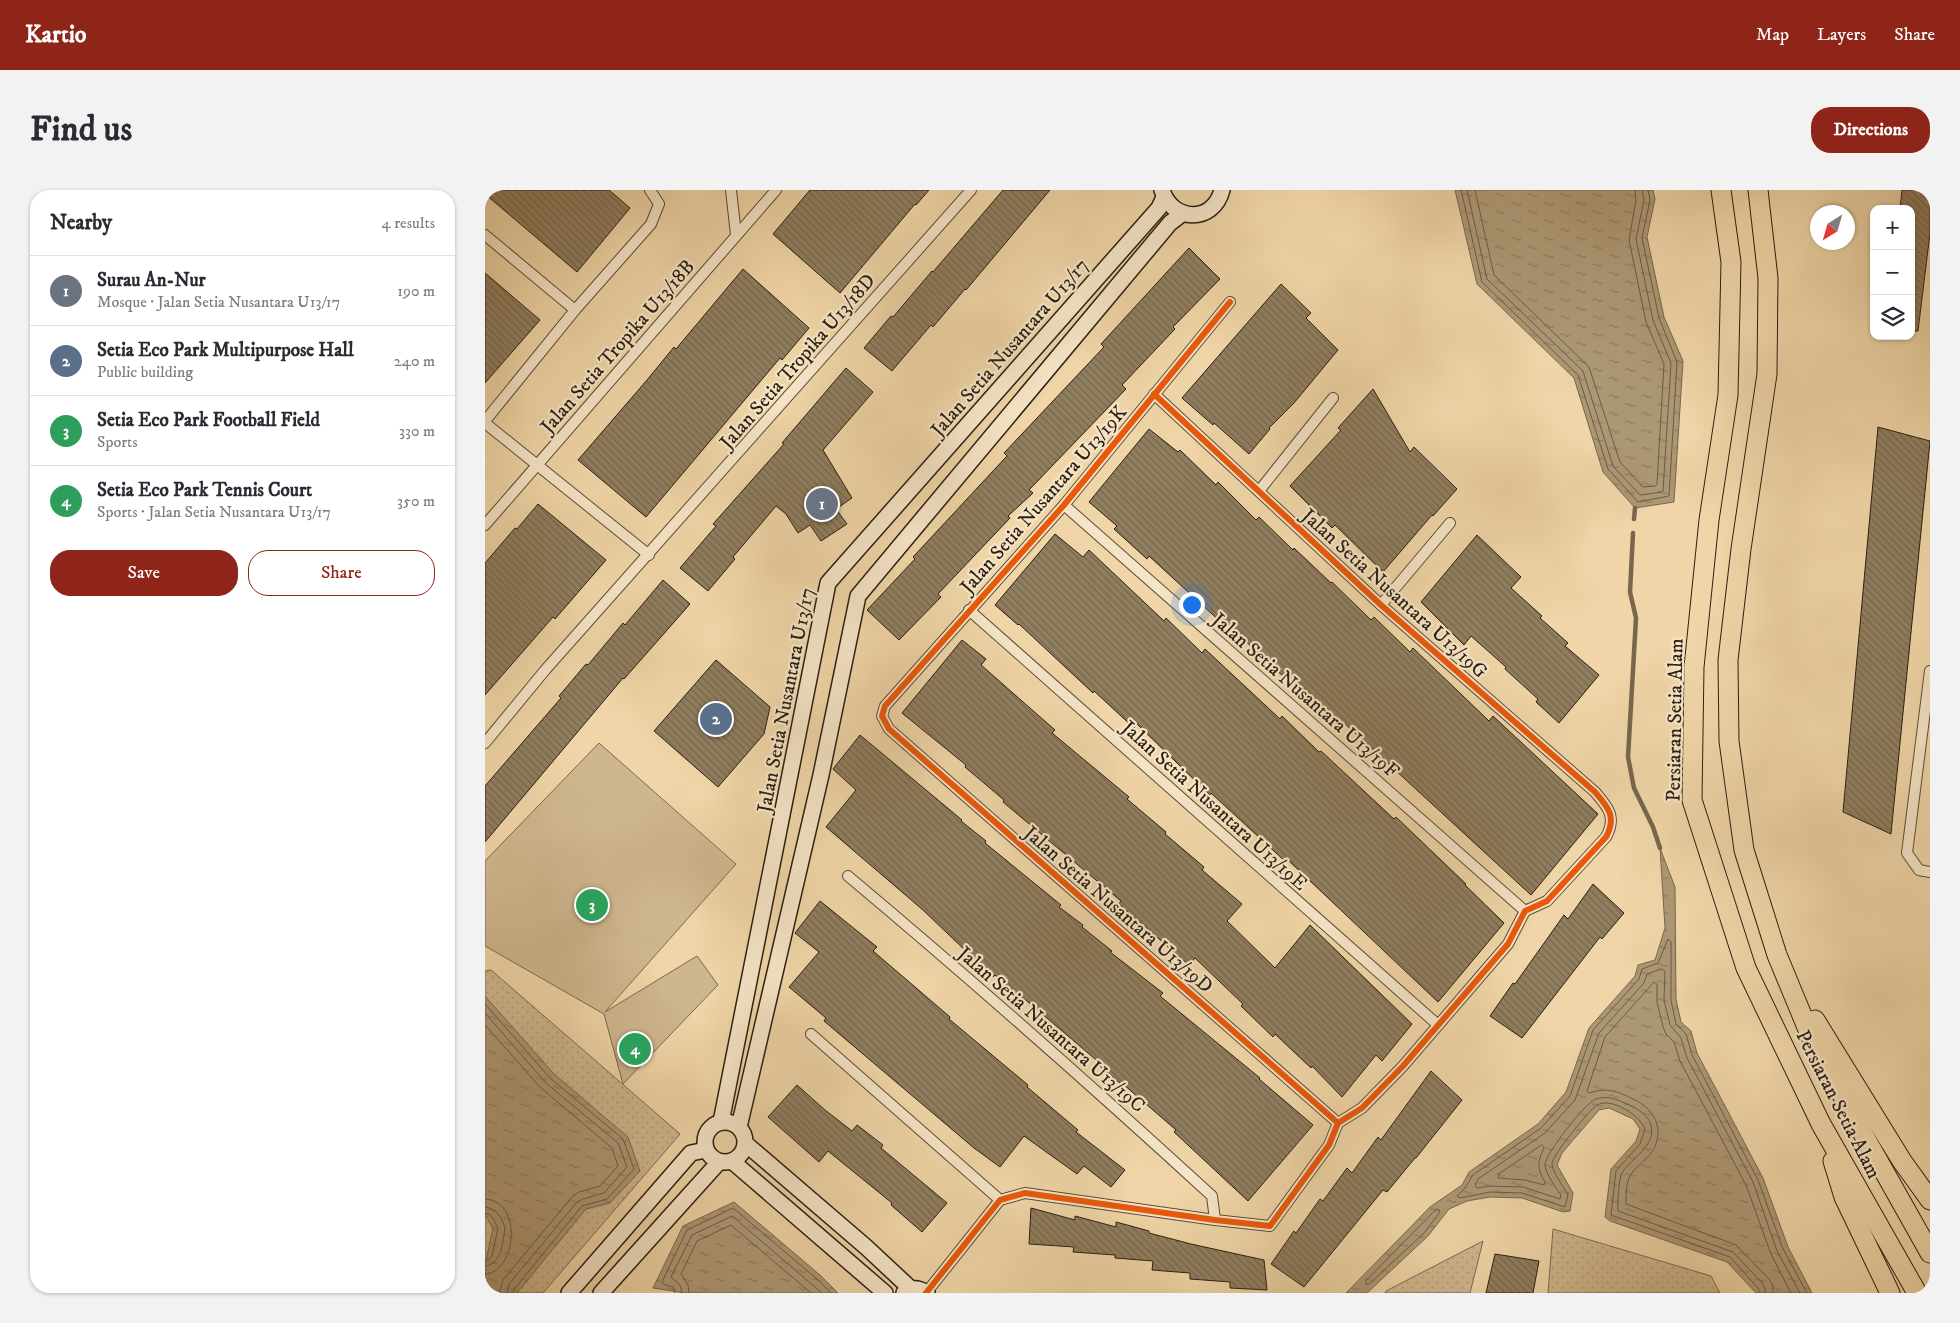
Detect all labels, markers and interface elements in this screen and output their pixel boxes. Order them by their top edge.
text: Kartio [25,20,87,50]
text: Map [1756,24,1789,46]
text: Layers [1817,24,1866,46]
text: Share [1894,24,1935,46]
button: Directions [1811,107,1930,153]
text: Find us [30,108,132,152]
north arrow [1810,205,1855,250]
map controls [1870,205,1915,340]
button: + [1870,205,1915,250]
text: Nearby [50,210,112,236]
text: 4 results [382,213,435,233]
button: − [1870,250,1915,295]
street label: Jalan Setia Nusantara U13/17 [924,254,1094,444]
street label: Jalan Setia Tropika U13/18B [534,255,700,441]
text: Surau An-Nur [97,269,206,292]
street label: Jalan Setia Tropika U13/18D [714,269,881,456]
text: 1 [63,281,69,301]
text: 190 m [397,281,435,301]
text: Mosque · Jalan Setia Nusantara U13/17 [97,292,340,312]
button: layers [1870,295,1915,340]
text: Setia Eco Park Multipurpose Hall [97,339,354,362]
text: 2 [62,351,70,371]
text: 240 m [394,351,435,371]
text: Public building [97,362,193,382]
street label: Jalan Setia Nusantara U13/19K [954,401,1133,601]
text: Setia Eco Park Football Field [97,409,320,432]
text: 3 [63,421,69,441]
text: 330 m [399,421,435,441]
text: Sports [97,432,138,452]
text: Setia Eco Park Tennis Court [97,479,312,502]
pin: 1 [806,485,838,523]
text: 4 [61,491,71,511]
text: 350 m [397,491,435,511]
text: Sports · Jalan Setia Nusantara U13/17 [97,502,331,522]
street label: Jalan Setia Nusantara U13/19G [1294,503,1492,684]
button: Save [50,550,238,596]
button: Share [248,550,435,596]
street label: Jalan Setia Nusantara U13/17 [752,586,821,817]
your location [1179,592,1205,618]
street label: Jalan Setia Nusantara U13/19F [1205,607,1404,784]
street label: Persiaran Setia Alam [1662,638,1689,802]
pin: 2 [700,700,732,738]
street label: Jalan Setia Nusantara U13/19E [1114,715,1312,896]
street label: Jalan Setia Nusantara U13/19D [1017,820,1218,999]
pin: 3 [576,886,608,924]
street label: Jalan Setia Nusantara U13/19C [950,940,1150,1119]
street label: Persiaran Setia Alam [1789,1026,1886,1183]
pin: 4 [619,1030,651,1068]

